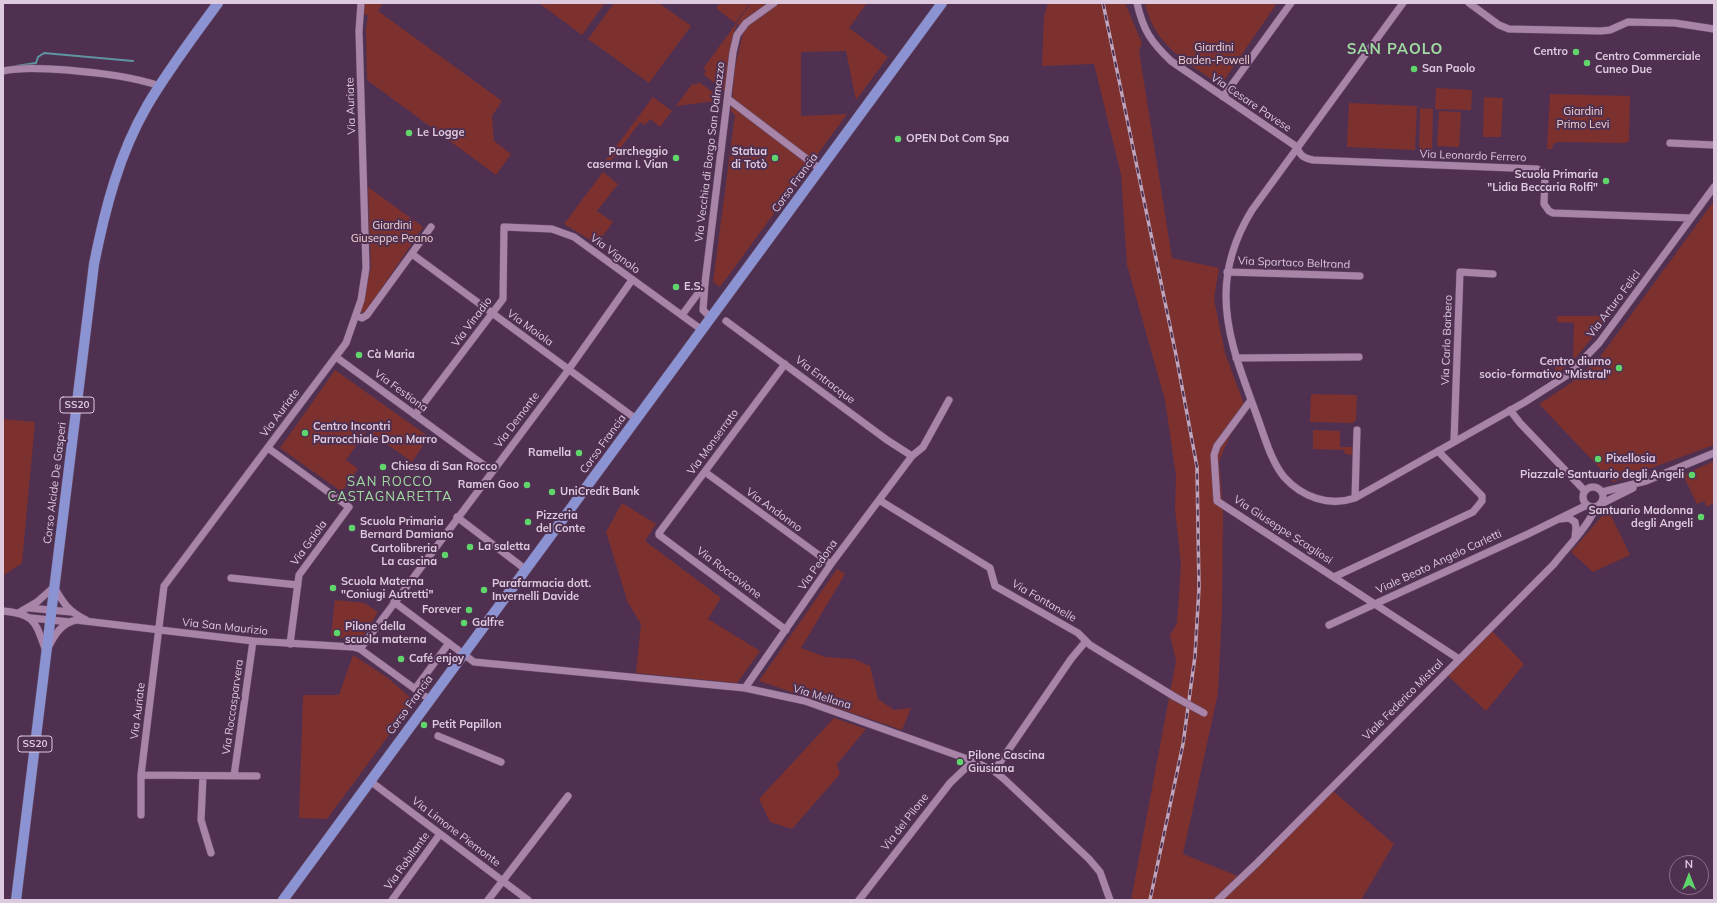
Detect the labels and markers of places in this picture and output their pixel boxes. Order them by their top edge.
place label: Centro [1533,45,1568,59]
marker: Centro [1571,47,1581,57]
place label: Centro Commerciale Cuneo Due [1595,50,1701,76]
marker: Centro Commerciale Cuneo Due [1582,58,1592,68]
place label: San Paolo [1422,62,1475,76]
marker: San Paolo [1409,64,1419,74]
place label: Le Logge [417,126,464,140]
marker: Le Logge [404,128,414,138]
place label: OPEN Dot Com Spa [906,132,1009,146]
marker: OPEN Dot Com Spa [893,134,903,144]
place label: Parcheggio caserma I. Vian [587,145,668,171]
place label: Statua di Totò [731,145,767,171]
marker: Parcheggio caserma I. Vian [671,153,681,163]
marker: Statua di Totò [770,153,780,163]
place label: Scuola Primaria "Lidia Beccaria Rolfi" [1487,168,1598,194]
marker: Scuola Primaria "Lidia Beccaria Rolfi" [1601,176,1611,186]
place label: E.S. [684,280,703,294]
marker: E.S. [671,282,681,292]
place label: Cà Maria [367,348,415,362]
marker: Cà Maria [354,350,364,360]
place label: Centro diurno socio-formativo "Mistral" [1479,355,1611,381]
marker: Centro diurno socio-formativo "Mistral" [1614,363,1624,373]
place label: Centro Incontri Parrocchiale Don Marro [313,420,437,446]
marker: Centro Incontri Parrocchiale Don Marro [300,428,310,438]
place label: Ramella [528,446,571,460]
marker: Ramella [574,448,584,458]
place label: Pixellosia [1606,452,1656,466]
marker: Pixellosia [1593,454,1603,464]
place label: Chiesa di San Rocco [391,460,497,474]
marker: Chiesa di San Rocco [378,462,388,472]
place label: Piazzale Santuario degli Angeli [1520,468,1684,482]
marker: Piazzale Santuario degli Angeli [1687,470,1697,480]
place label: Ramen Goo [458,478,519,492]
marker: Ramen Goo [522,480,532,490]
place label: UniCredit Bank [560,485,639,499]
marker: UniCredit Bank [547,487,557,497]
place label: Santuario Madonna degli Angeli [1588,504,1693,530]
place label: Pizzeria del Conte [536,509,585,535]
marker: Santuario Madonna degli Angeli [1696,512,1706,522]
place label: Scuola Primaria Bernard Damiano [360,515,453,541]
marker: Pizzeria del Conte [523,517,533,527]
marker: Scuola Primaria Bernard Damiano [347,523,357,533]
place label: La saletta [478,540,530,554]
place label: Cartolibreria La cascina [371,542,437,568]
marker: La saletta [465,542,475,552]
marker: Cartolibreria La cascina [440,550,450,560]
place label: Scuola Materna "Coniugi Autretti" [341,575,433,601]
place label: Parafarmacia dott. Invernelli Davide [492,577,591,603]
marker: Scuola Materna "Coniugi Autretti" [328,583,338,593]
marker: Parafarmacia dott. Invernelli Davide [479,585,489,595]
place label: Forever [422,603,461,617]
marker: Forever [464,605,474,615]
place label: Galfre [472,616,504,630]
marker: Galfre [459,618,469,628]
place label: Pilone della scuola materna [345,620,426,646]
marker: Pilone della scuola materna [332,628,342,638]
place label: Café enjoy [409,652,464,666]
marker: Café enjoy [396,654,406,664]
place label: Petit Papillon [432,718,502,732]
marker: Petit Papillon [419,720,429,730]
place label: Pilone Cascina Giusiana [968,749,1045,775]
marker: Pilone Cascina Giusiana [955,757,965,767]

